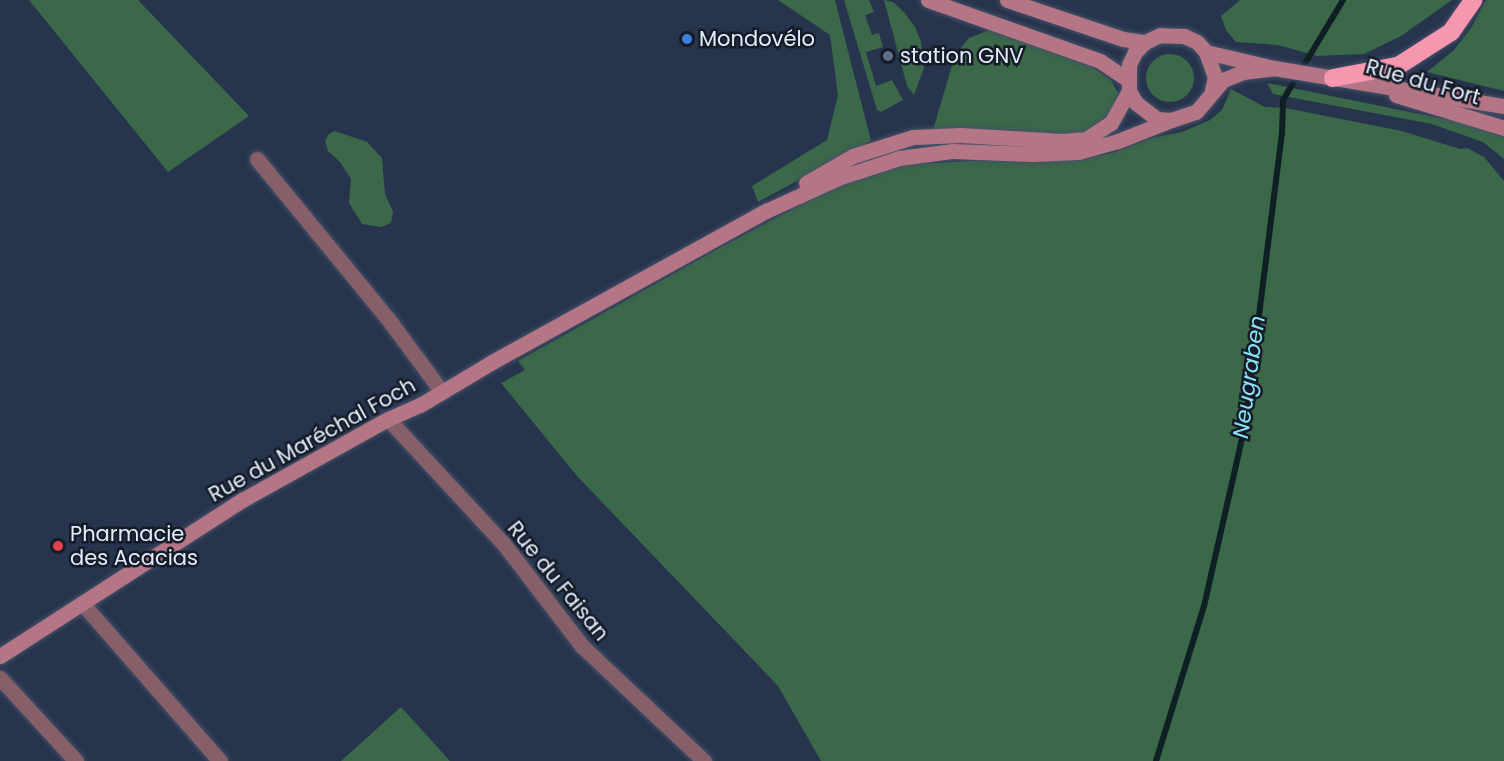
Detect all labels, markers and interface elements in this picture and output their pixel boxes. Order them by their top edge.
place label: Mondovélo [699,26,815,52]
marker: Mondovélo [680,32,694,46]
place label: station GNV [900,43,1023,69]
marker: station GNV [881,49,895,63]
street label: Rue du Fort [1363,54,1483,110]
water label: Neugraben [1227,314,1271,440]
street label: Rue du Maréchal Foch [204,373,420,507]
street label: Rue du Faisan [502,516,614,646]
place label: Pharmacie des Acacias [70,521,198,571]
marker: Pharmacie des Acacias [51,539,65,553]

